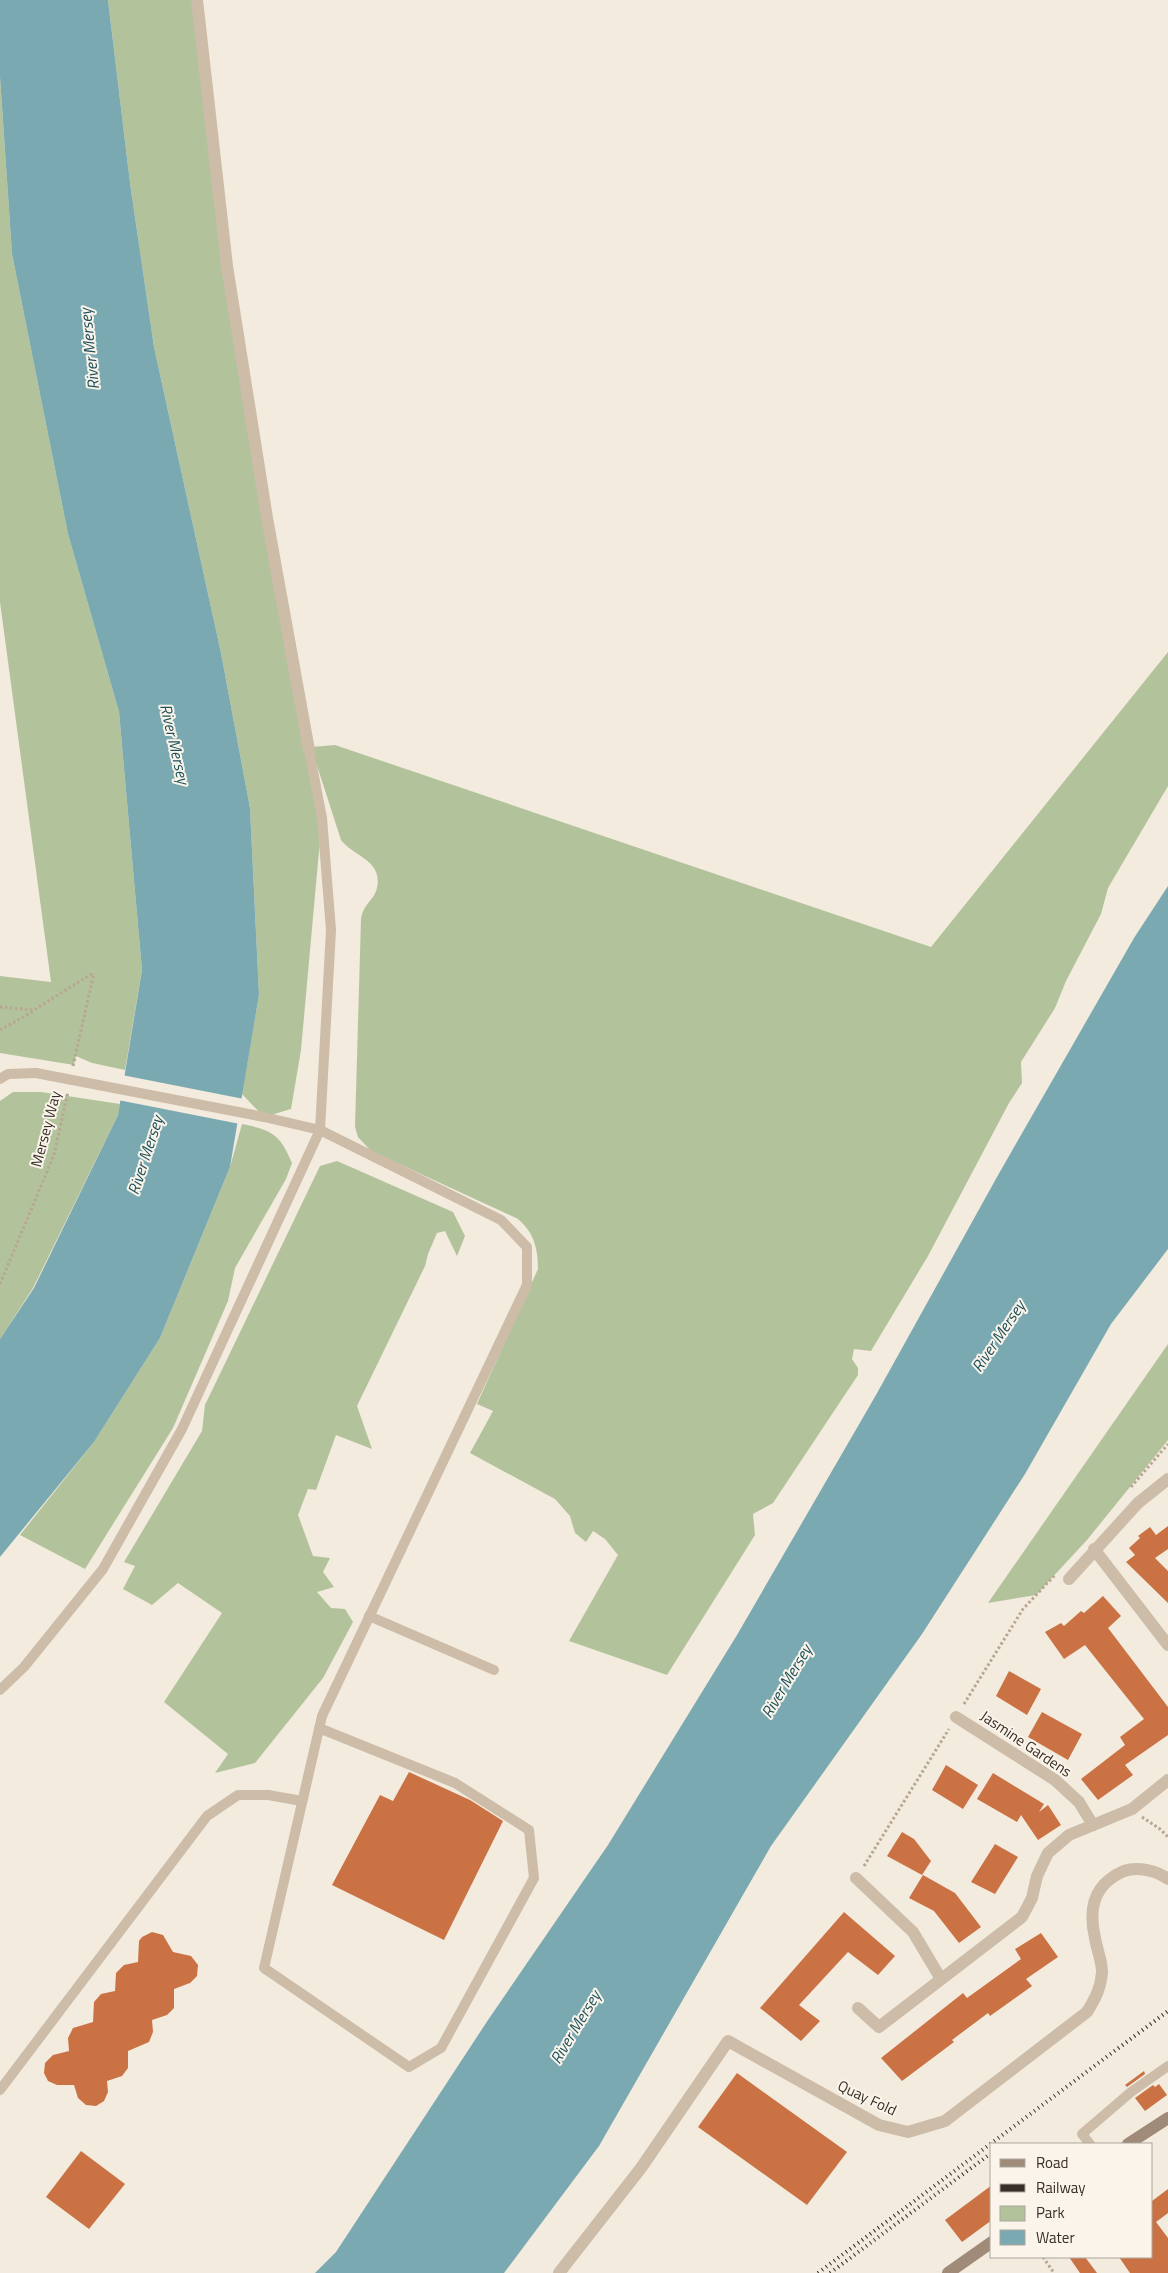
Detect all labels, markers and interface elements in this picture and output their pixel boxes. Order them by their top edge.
water label: River Mersey [73,305,105,391]
water label: River Mersey [154,702,196,788]
street label: Mersey Way [24,1088,67,1170]
water label: River Mersey [121,1111,170,1198]
water label: River Mersey [965,1294,1032,1377]
water label: River Mersey [755,1638,818,1722]
street label: Jasmine Gardens [976,1704,1077,1783]
water label: River Mersey [544,1984,607,2068]
street label: Quay Fold [834,2074,901,2121]
legend [990,2143,1153,2258]
text: Road [1036,2151,1068,2174]
text: Railway [1036,2176,1086,2199]
text: Park [1036,2201,1065,2224]
text: Water [1036,2226,1075,2249]

